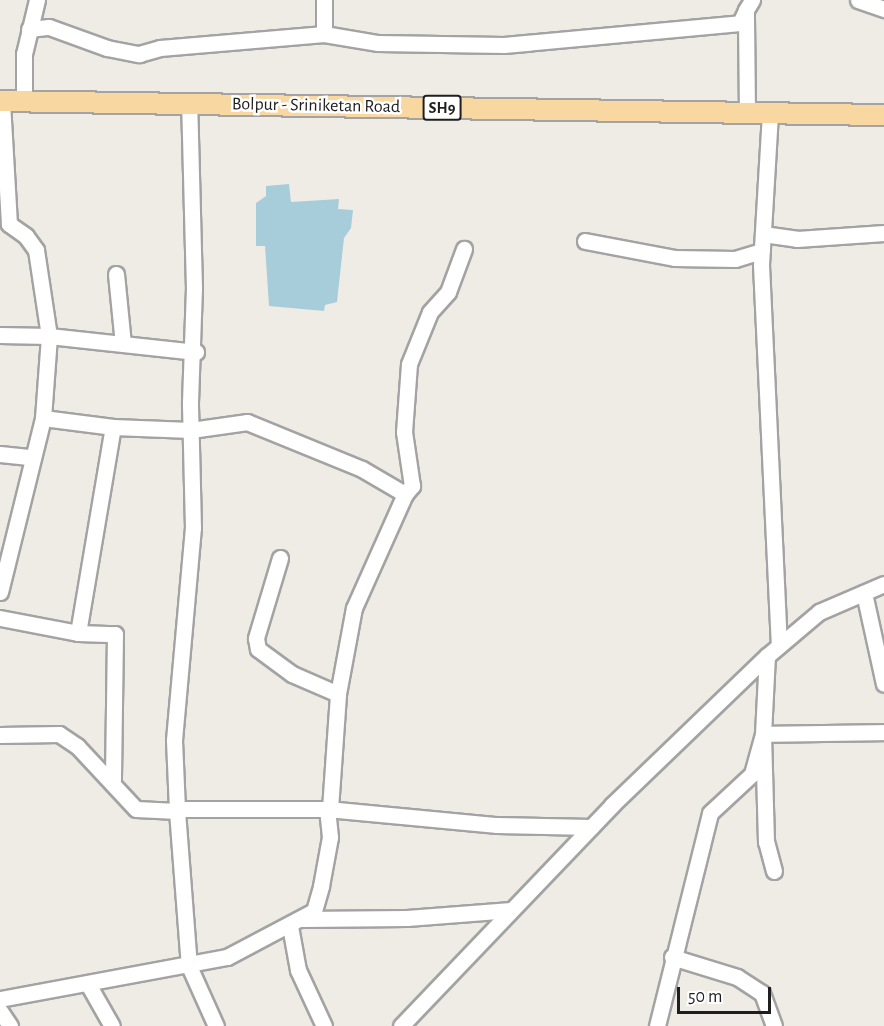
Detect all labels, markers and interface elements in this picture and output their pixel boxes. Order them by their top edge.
street label: Bolpur - Sriniketan Road [232,94,400,118]
road number: SH9 [422,95,462,121]
scale bar [680,975,774,1013]
text: 50 m [688,988,722,1006]

